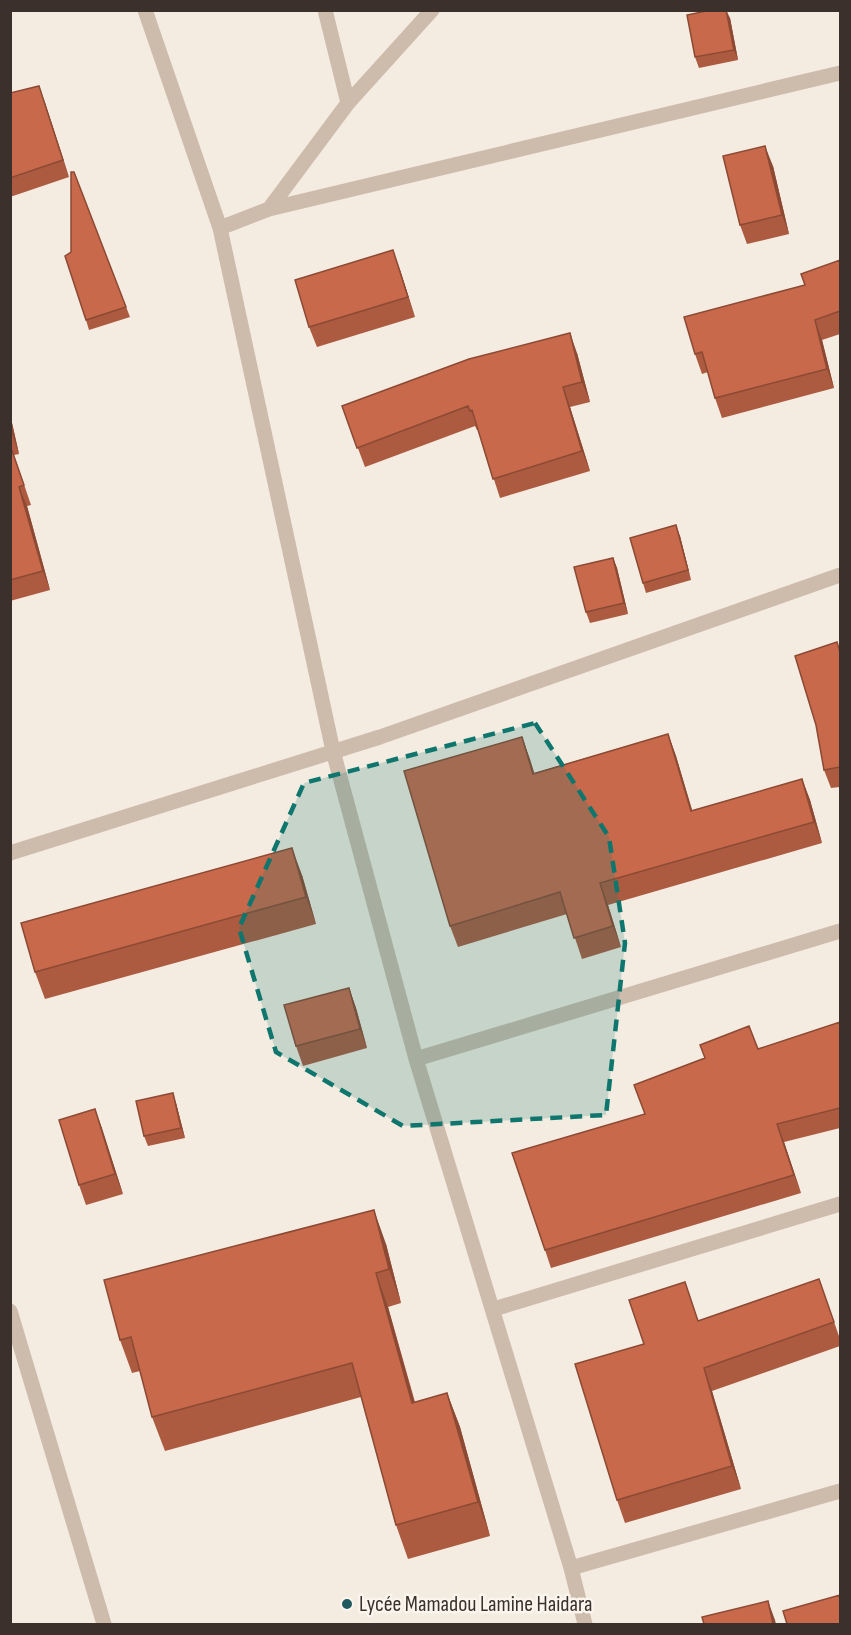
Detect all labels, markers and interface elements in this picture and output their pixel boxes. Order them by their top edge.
place label: Lycée Mamadou Lamine Haidara [359,1591,592,1618]
marker: Lycée Mamadou Lamine Haidara [340,1597,354,1611]

